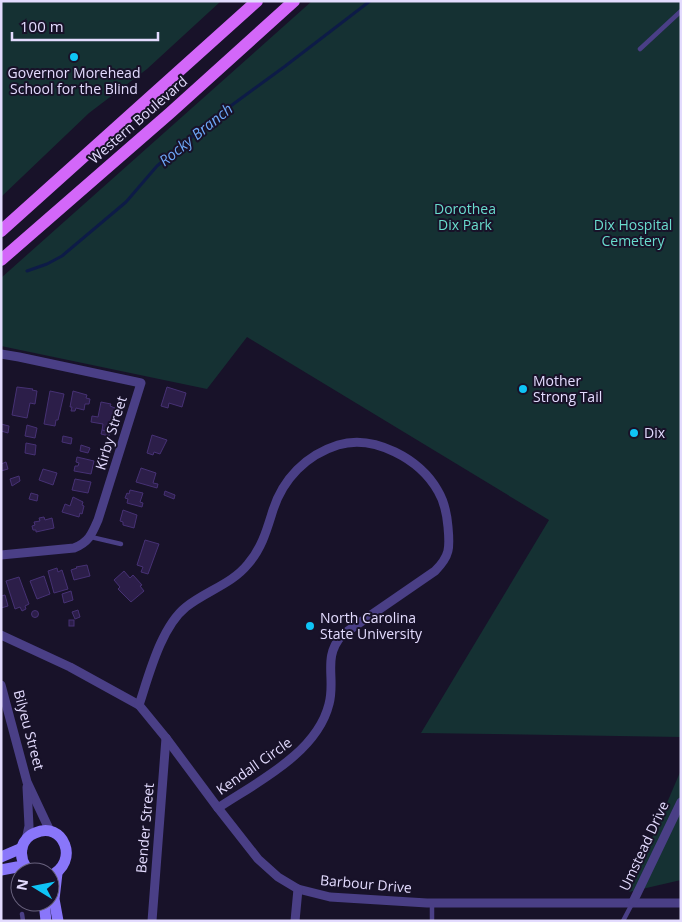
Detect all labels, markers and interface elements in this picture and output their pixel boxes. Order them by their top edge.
scale bar [12,10,159,42]
text: 100 m [20,16,64,36]
marker: Governor Morehead School for the Blind [68,51,80,63]
place label: Governor Morehead School for the Blind [8,63,140,98]
street label: Western Boulevard [84,72,191,168]
water label: Rocky Branch [154,98,236,170]
park label: Dorothea Dix Park [434,199,496,234]
park label: Dix Hospital Cemetery [594,215,672,250]
place label: Mother Strong Tail [533,371,602,406]
marker: Mother Strong Tail [517,383,529,395]
street label: Kirby Street [90,394,131,472]
place label: Dix [644,423,666,442]
marker: Dix [628,427,640,439]
place label: North Carolina State University [320,608,423,643]
marker: North Carolina State University [304,620,316,632]
street label: Bilyeu Street [10,688,49,772]
street label: Kendall Circle [212,732,295,799]
street label: Bender Street [131,782,158,874]
street label: Umstead Drive [614,798,673,894]
north arrow [10,862,60,912]
street label: Barbour Drive [320,870,413,897]
text: N [11,877,32,892]

